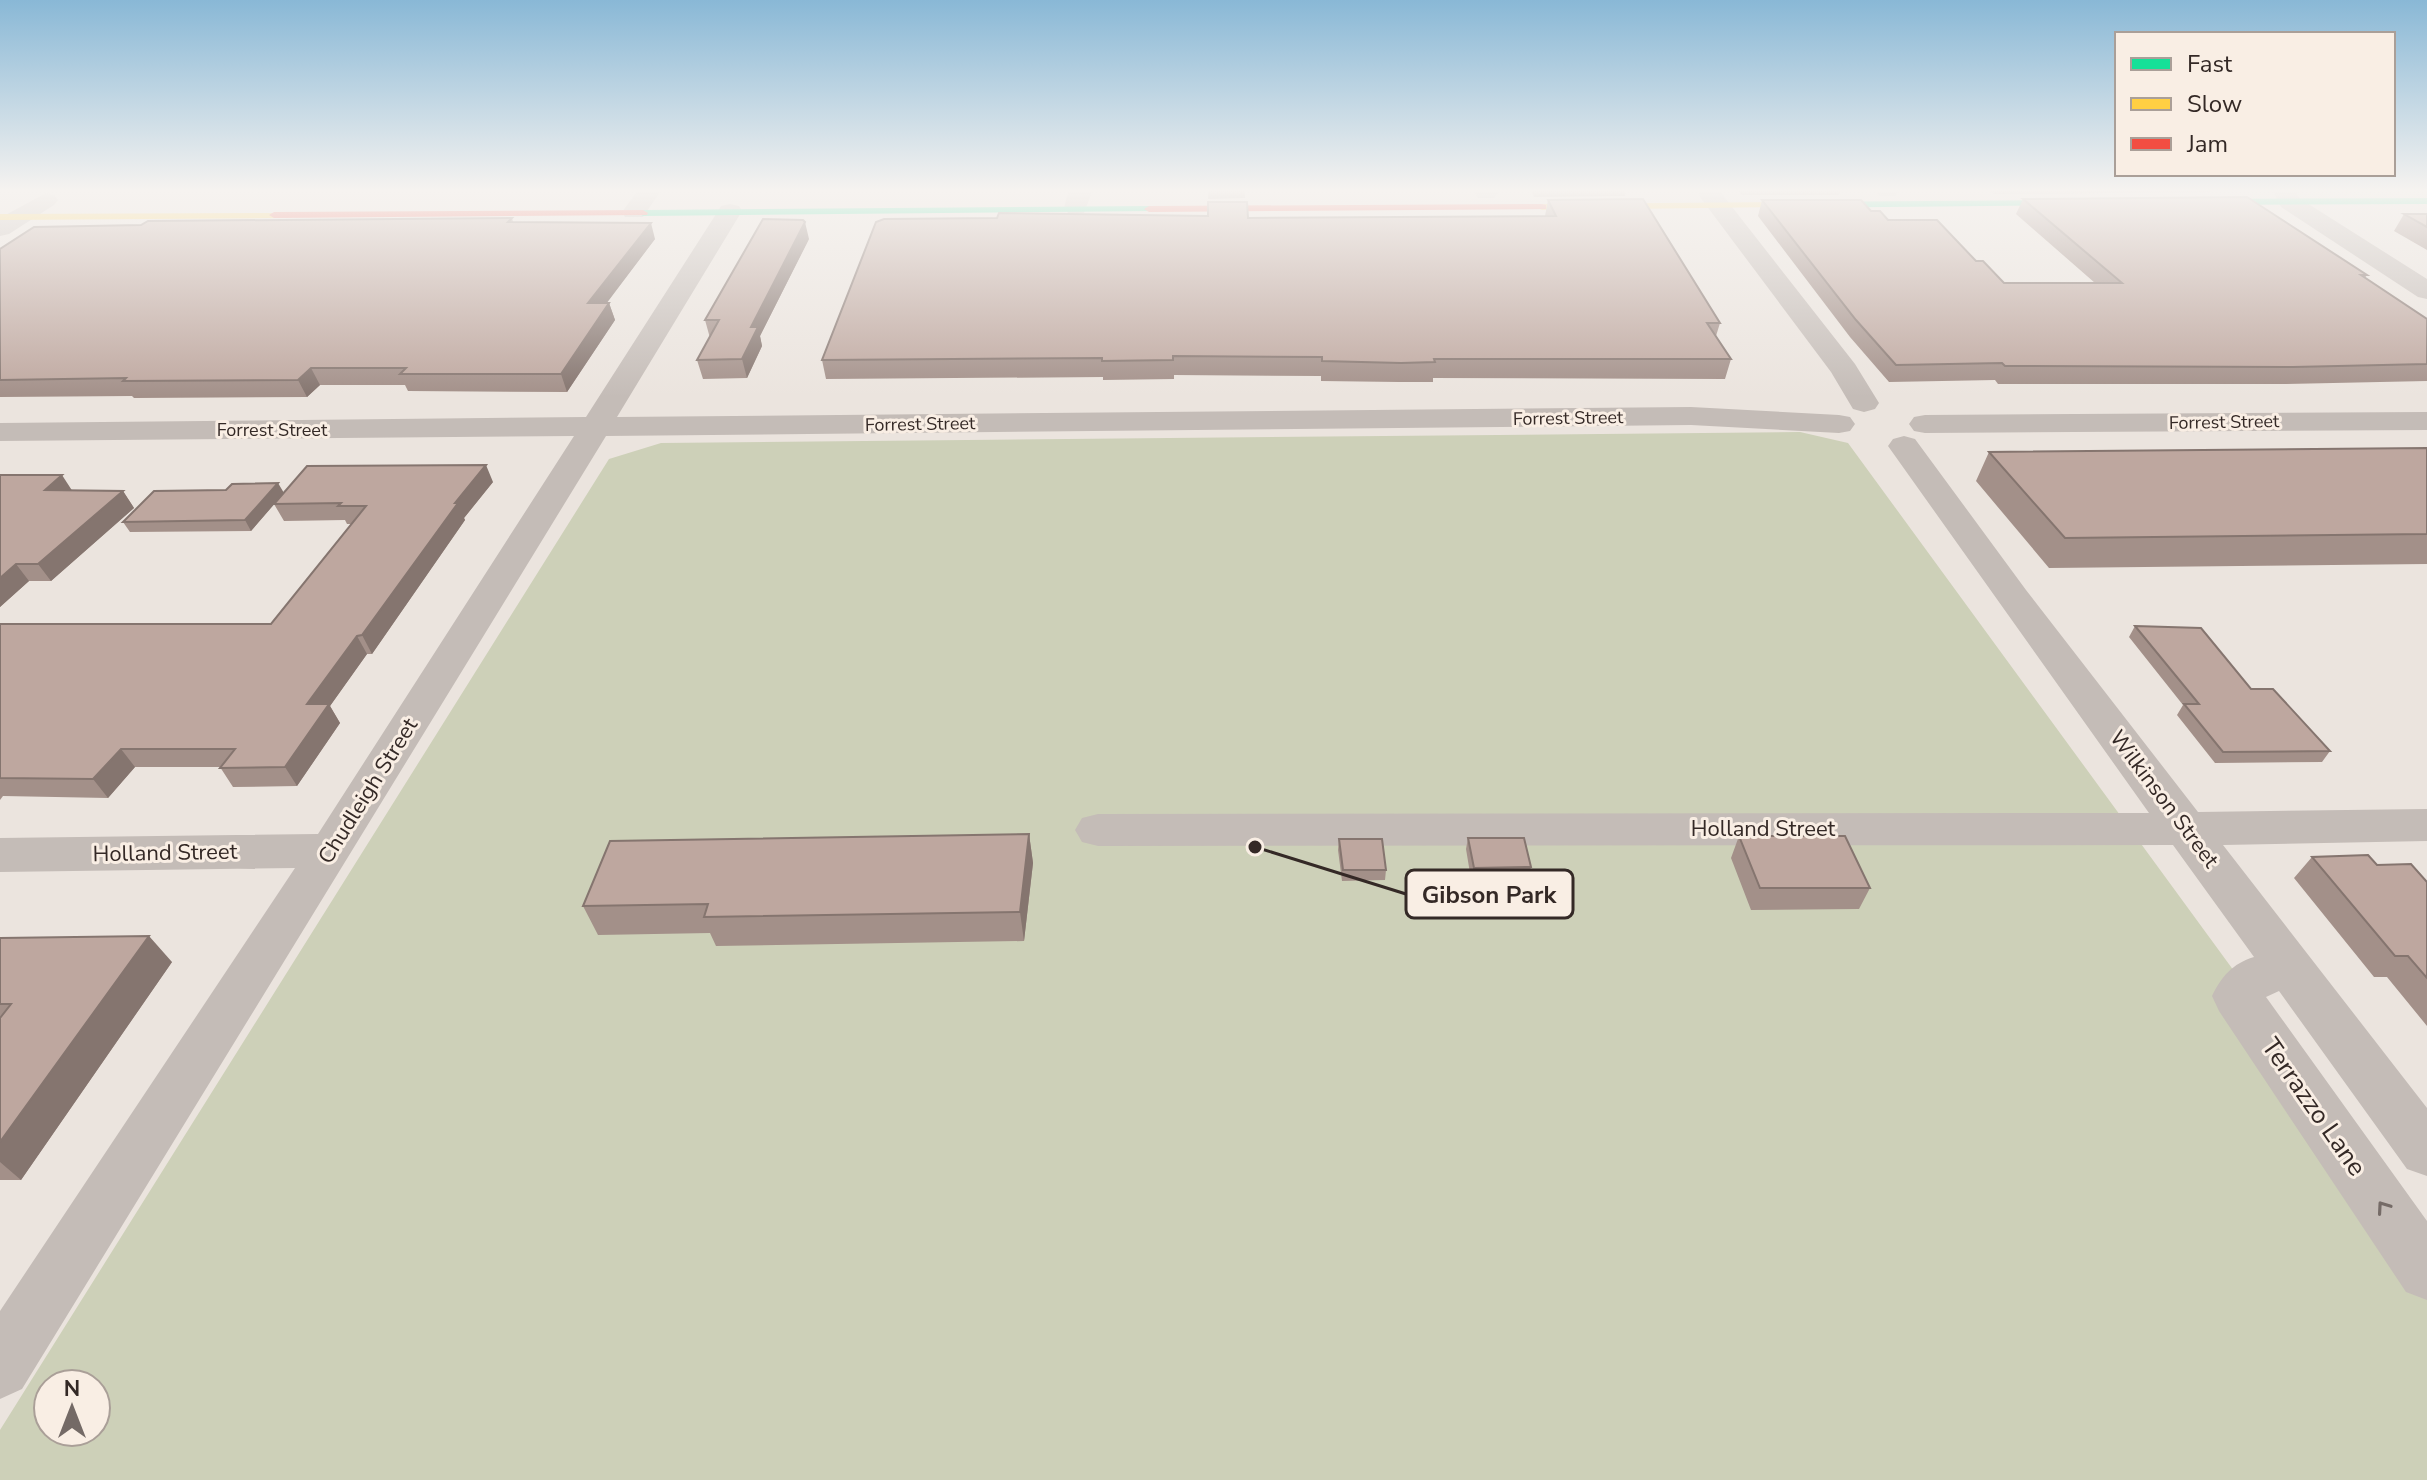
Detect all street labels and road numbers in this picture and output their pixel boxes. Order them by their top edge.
street label: Forrest Street [1513,405,1624,431]
street label: Forrest Street [2169,409,2280,435]
street label: Forrest Street [865,411,976,437]
street label: Forrest Street [217,418,328,442]
street label: Chudleigh Street [311,712,425,870]
street label: Wilkinson Street [2102,724,2226,874]
street label: Holland Street [1691,814,1836,844]
street label: Holland Street [92,837,238,869]
street label: Terrazzo Lane [2253,1031,2375,1183]

